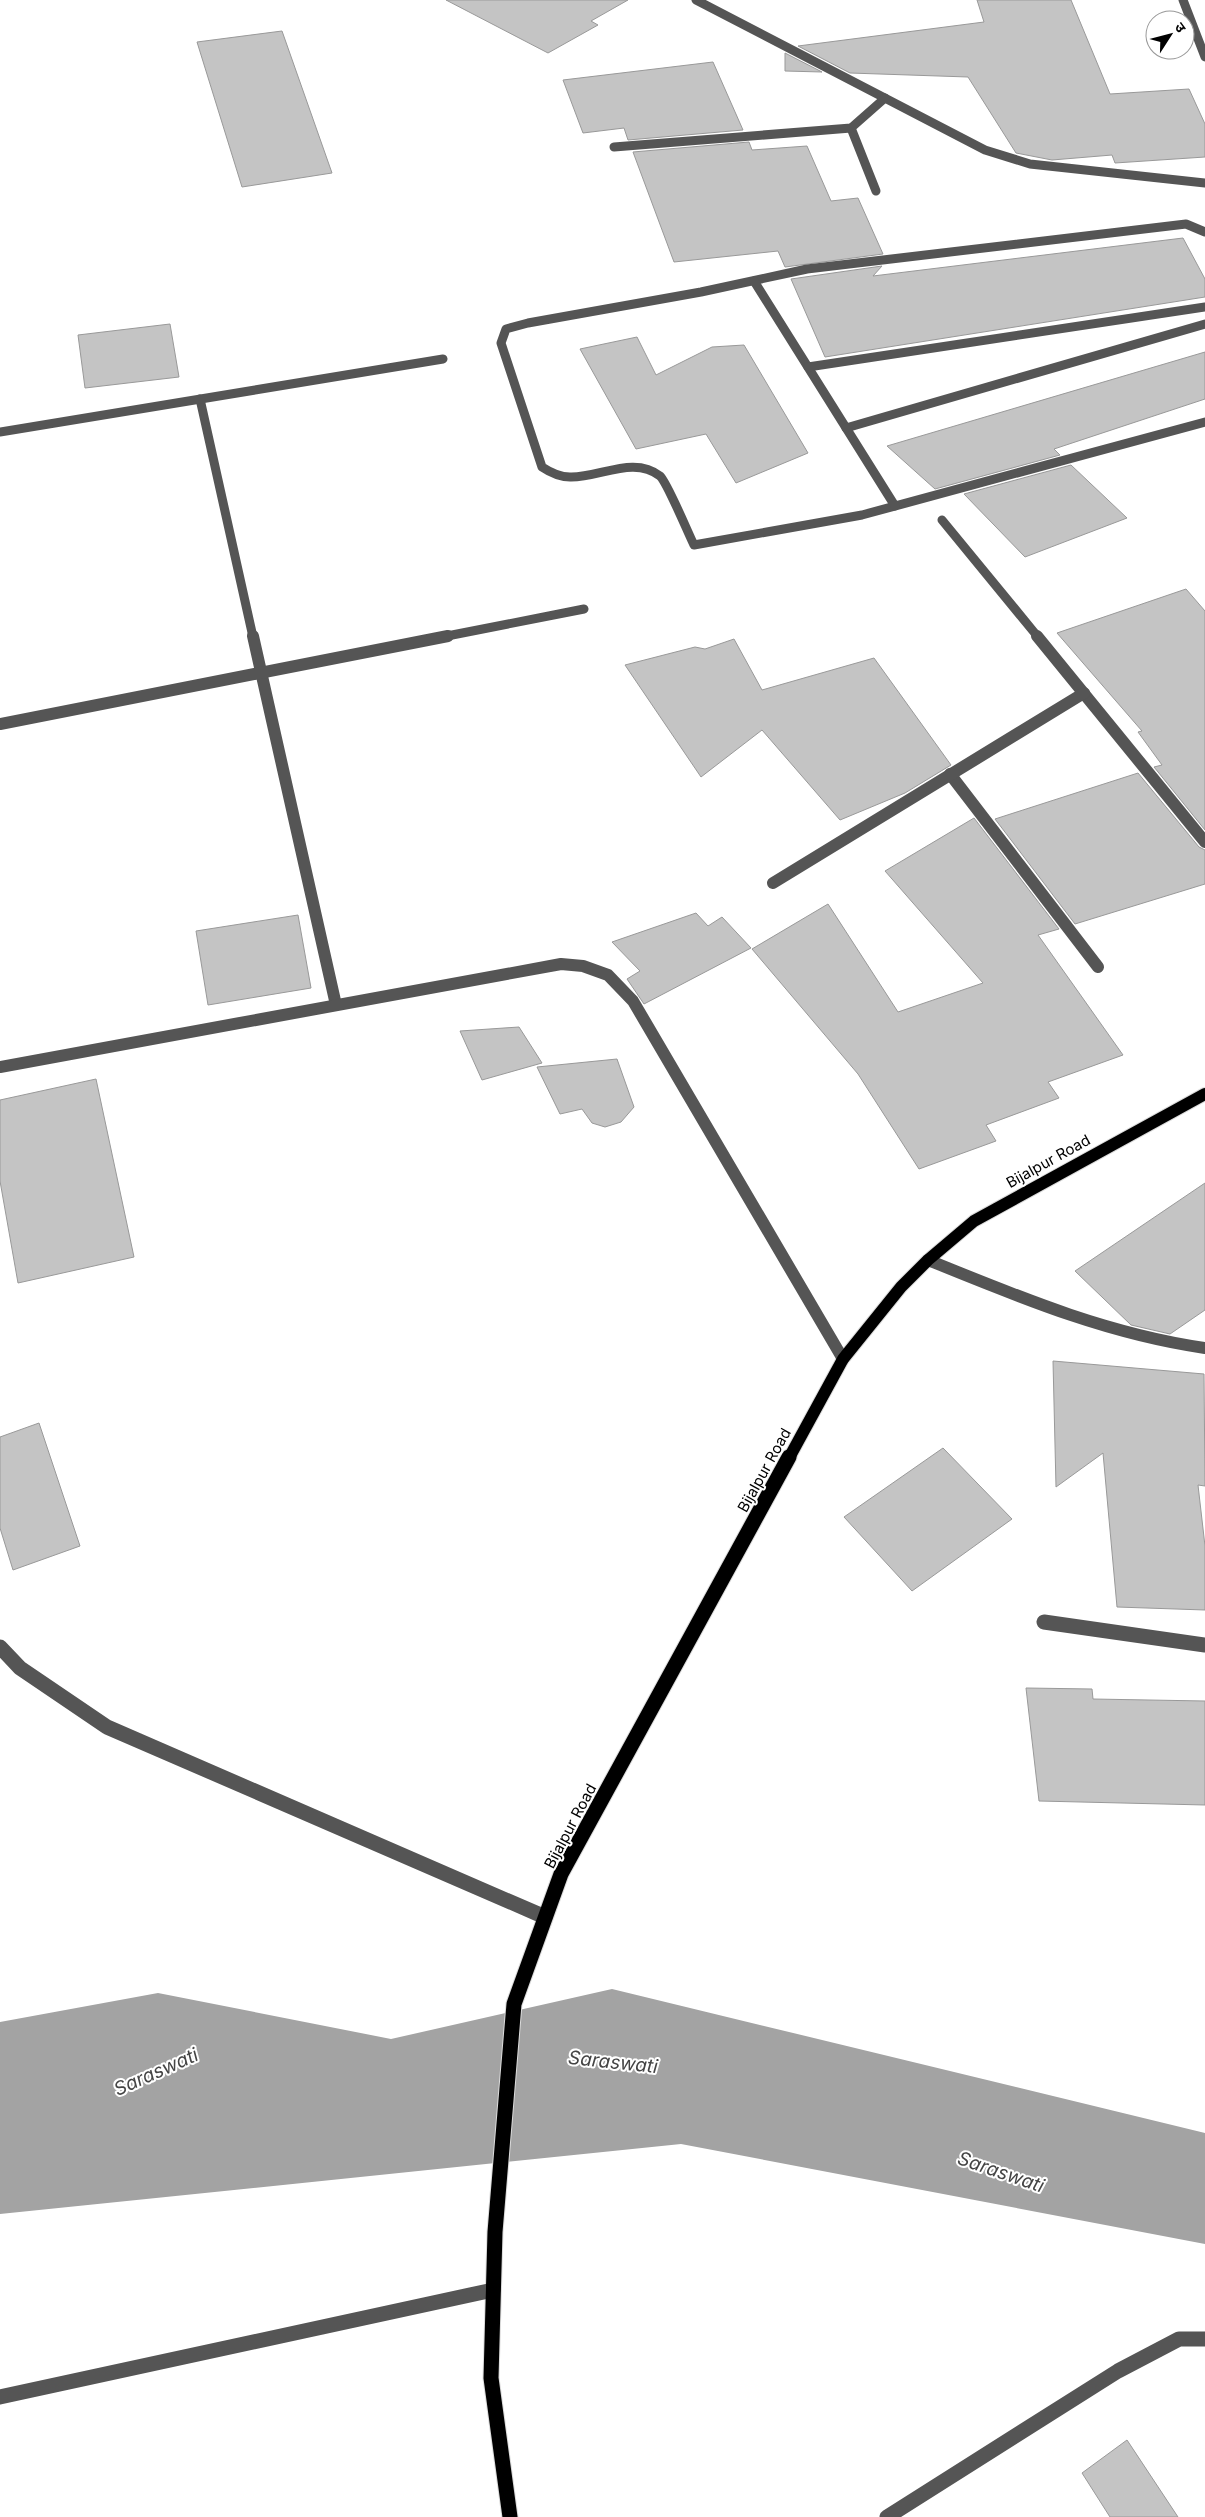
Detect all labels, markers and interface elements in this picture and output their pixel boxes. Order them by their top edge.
north arrow [1145,10,1195,60]
text: उ [1172,19,1191,36]
street label: Bijalpur Road [1003,1130,1093,1192]
street label: Bijalpur Road [733,1425,795,1515]
street label: Bijalpur Road [540,1780,600,1872]
water label: Saraswati [110,2043,202,2101]
water label: Saraswati [567,2046,659,2078]
water label: Saraswati [955,2146,1048,2198]

